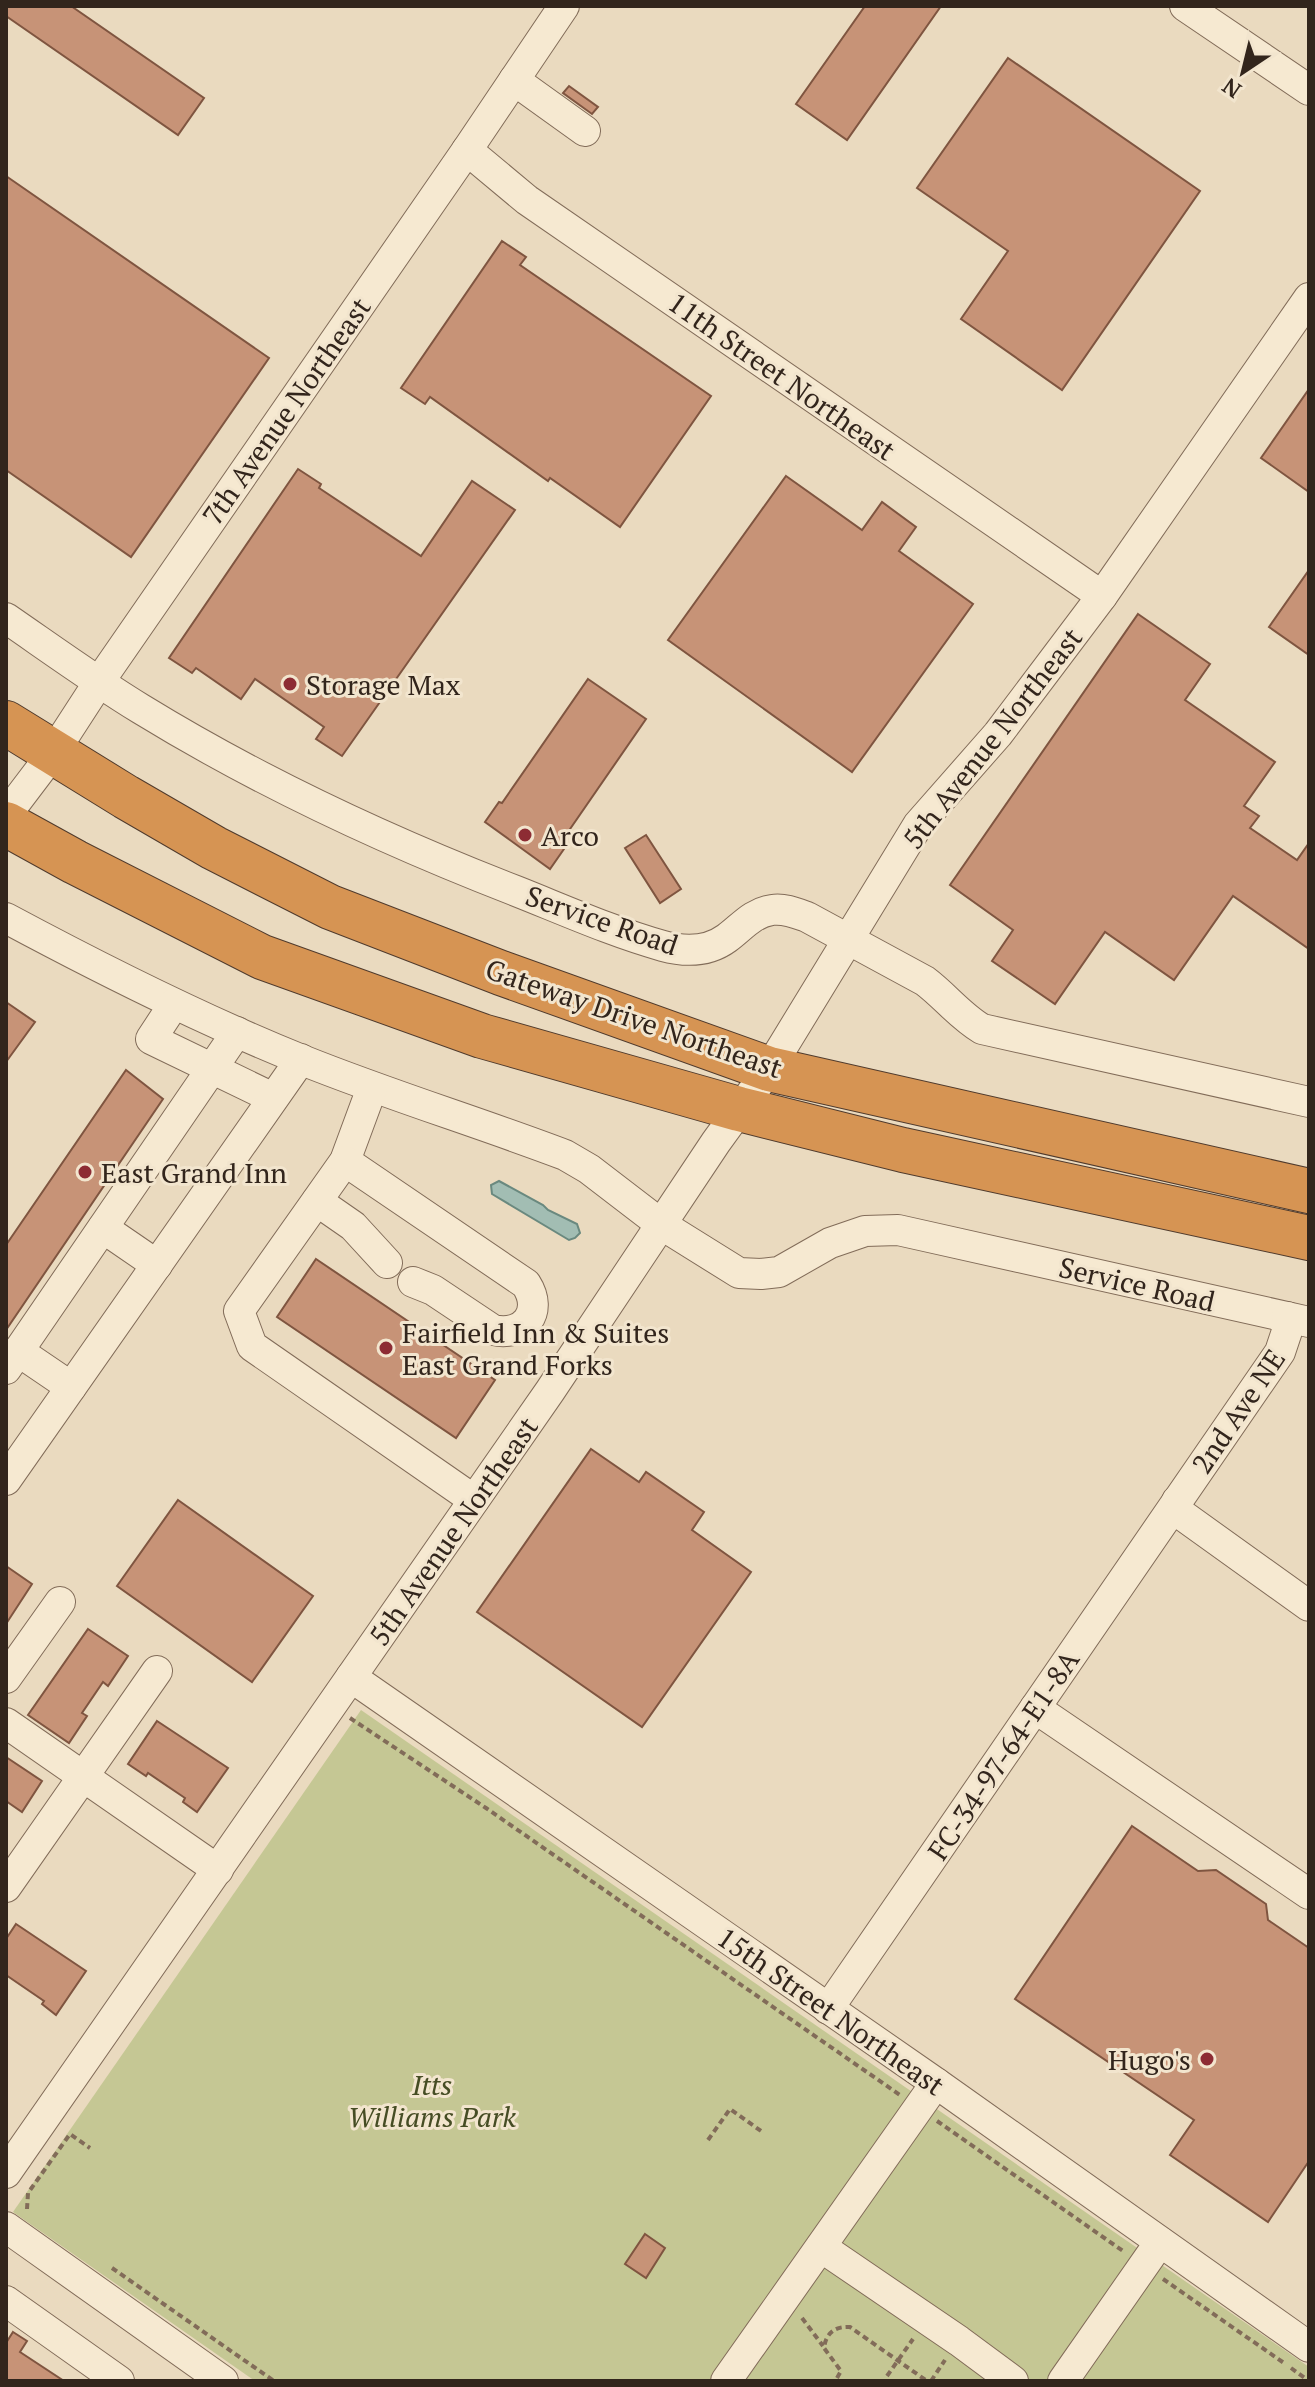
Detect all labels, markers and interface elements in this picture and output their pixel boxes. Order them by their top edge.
north arrow [1203,32,1283,112]
text: N [1216,72,1246,105]
street label: 11th Street Northeast [661,284,903,469]
street label: 7th Avenue Northeast [194,289,379,532]
street label: 5th Avenue Northeast [894,619,1090,856]
place label: Storage Max [306,666,461,703]
marker: Storage Max [281,675,299,693]
place label: Arco [541,817,599,854]
marker: Arco [516,826,534,844]
street label: Service Road [521,877,683,963]
street label: Gateway Drive Northeast [481,950,788,1086]
place label: East Grand Inn [101,1154,287,1191]
marker: East Grand Inn [76,1163,94,1181]
street label: Service Road [1055,1248,1219,1320]
place label: Fairfield Inn & Suites East Grand Forks [402,1314,669,1383]
marker: Fairfield Inn & Suites East Grand Forks [377,1339,395,1357]
street label: 2nd Ave NE [1183,1342,1293,1480]
street label: 5th Avenue Northeast [360,1409,546,1653]
street label: FC-34-97-64-E1-8A [919,1642,1087,1867]
street label: 15th Street Northeast [710,1919,952,2104]
place label: Hugo's [1108,2041,1191,2078]
marker: Hugo's [1198,2050,1216,2068]
park label: Itts Williams Park [348,2066,517,2135]

